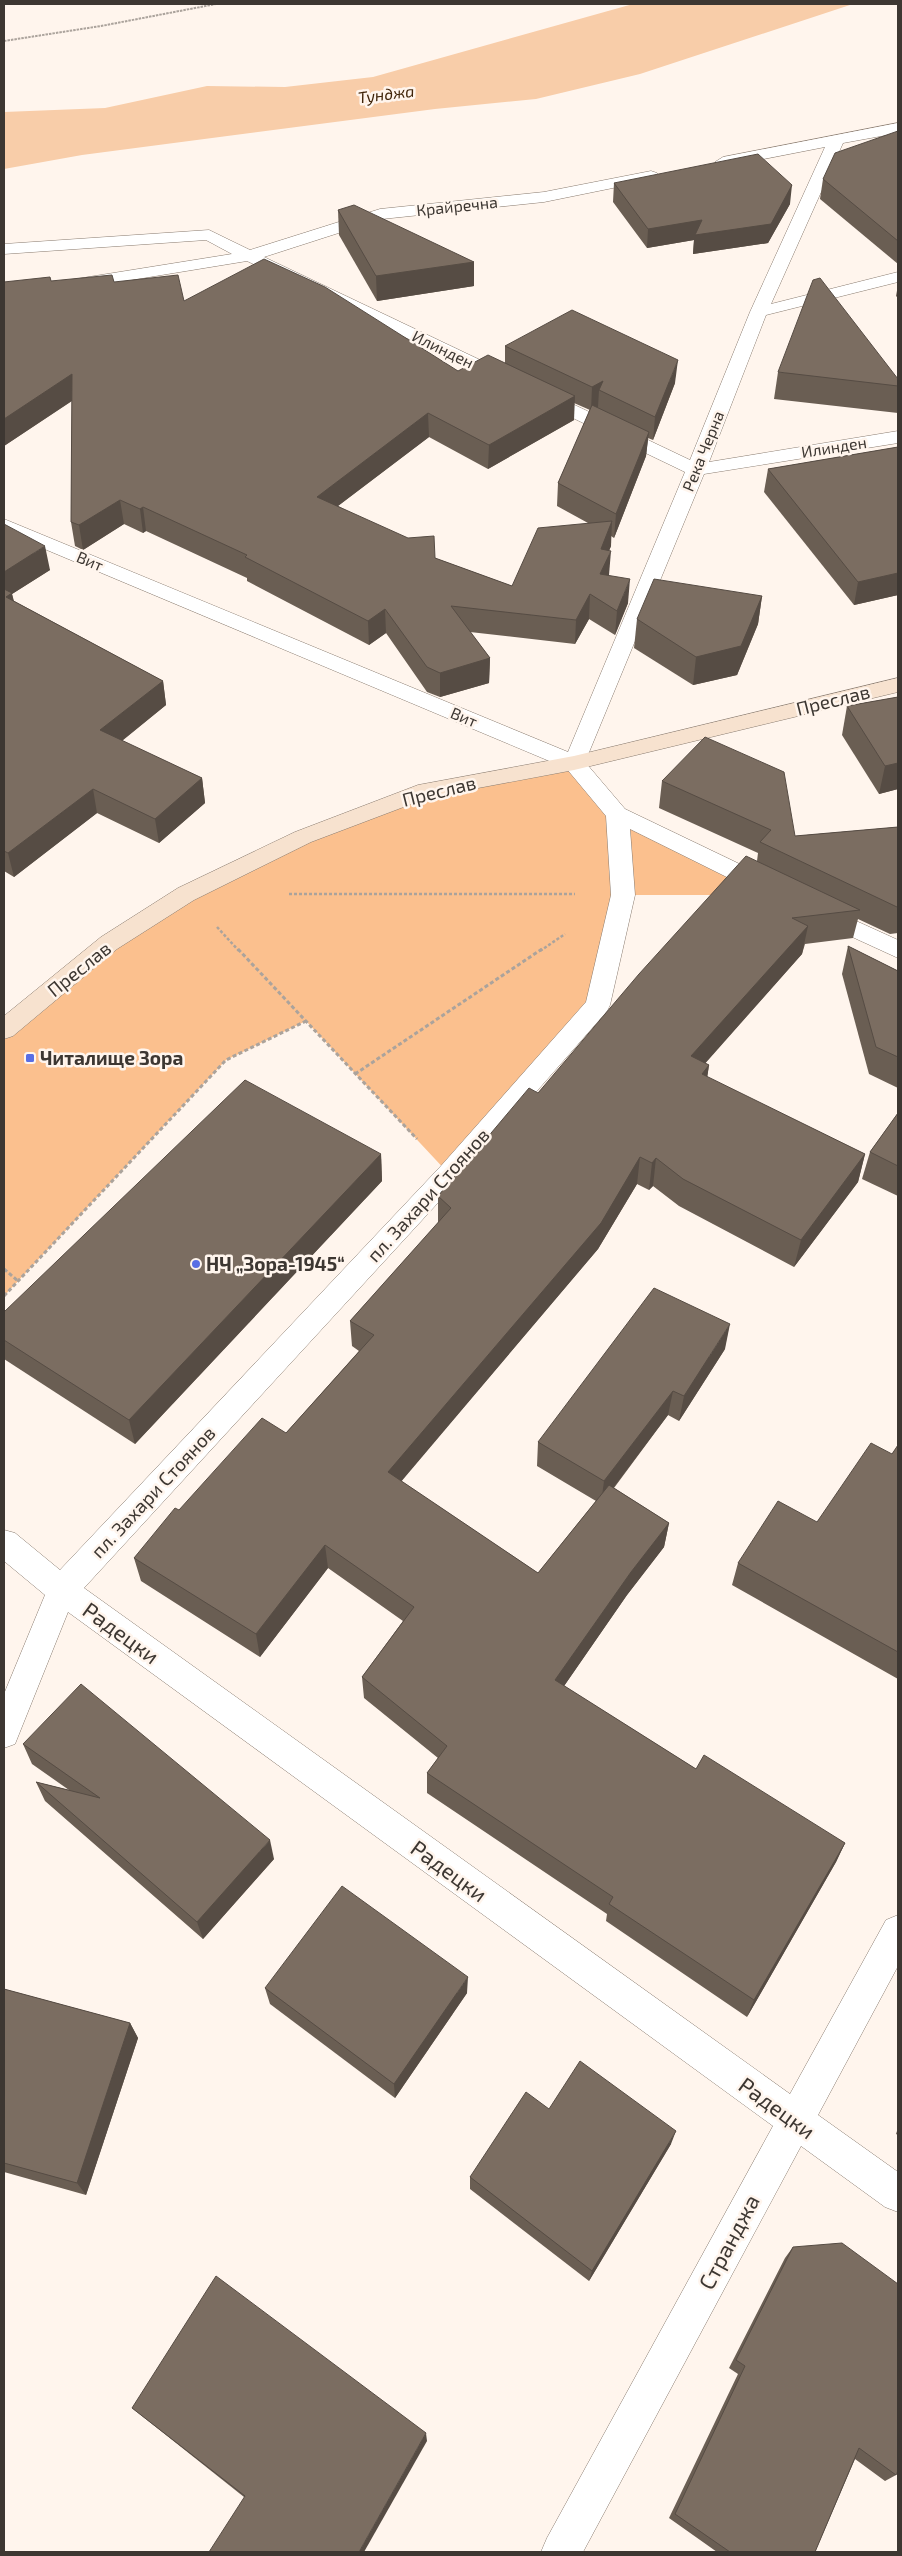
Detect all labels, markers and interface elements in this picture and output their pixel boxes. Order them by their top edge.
water label: Тунджа [357,81,415,106]
street label: Крайречна [415,192,499,219]
street label: Илинден [409,326,477,372]
street label: Река Черна [678,408,727,494]
street label: Илинден [800,432,868,461]
street label: Вит [74,546,107,575]
street label: Преслав [794,679,872,720]
street label: Вит [448,702,481,731]
street label: Преслав [400,770,478,811]
street label: Преслав [42,936,115,1001]
place label: Читалище Зора [40,1046,183,1069]
marker: Читалище Зора [24,1052,36,1064]
street label: пл. Захари Стоянов [362,1123,494,1266]
place label: НЧ „Зора-1945“ [206,1252,345,1275]
marker: НЧ „Зора-1945“ [190,1258,202,1270]
street label: пл. Захари Стоянов [86,1421,220,1562]
street label: Радецки [79,1596,165,1668]
street label: Радецки [407,1834,493,1906]
street label: Радецки [735,2071,821,2143]
street label: Странджа [692,2190,764,2293]

